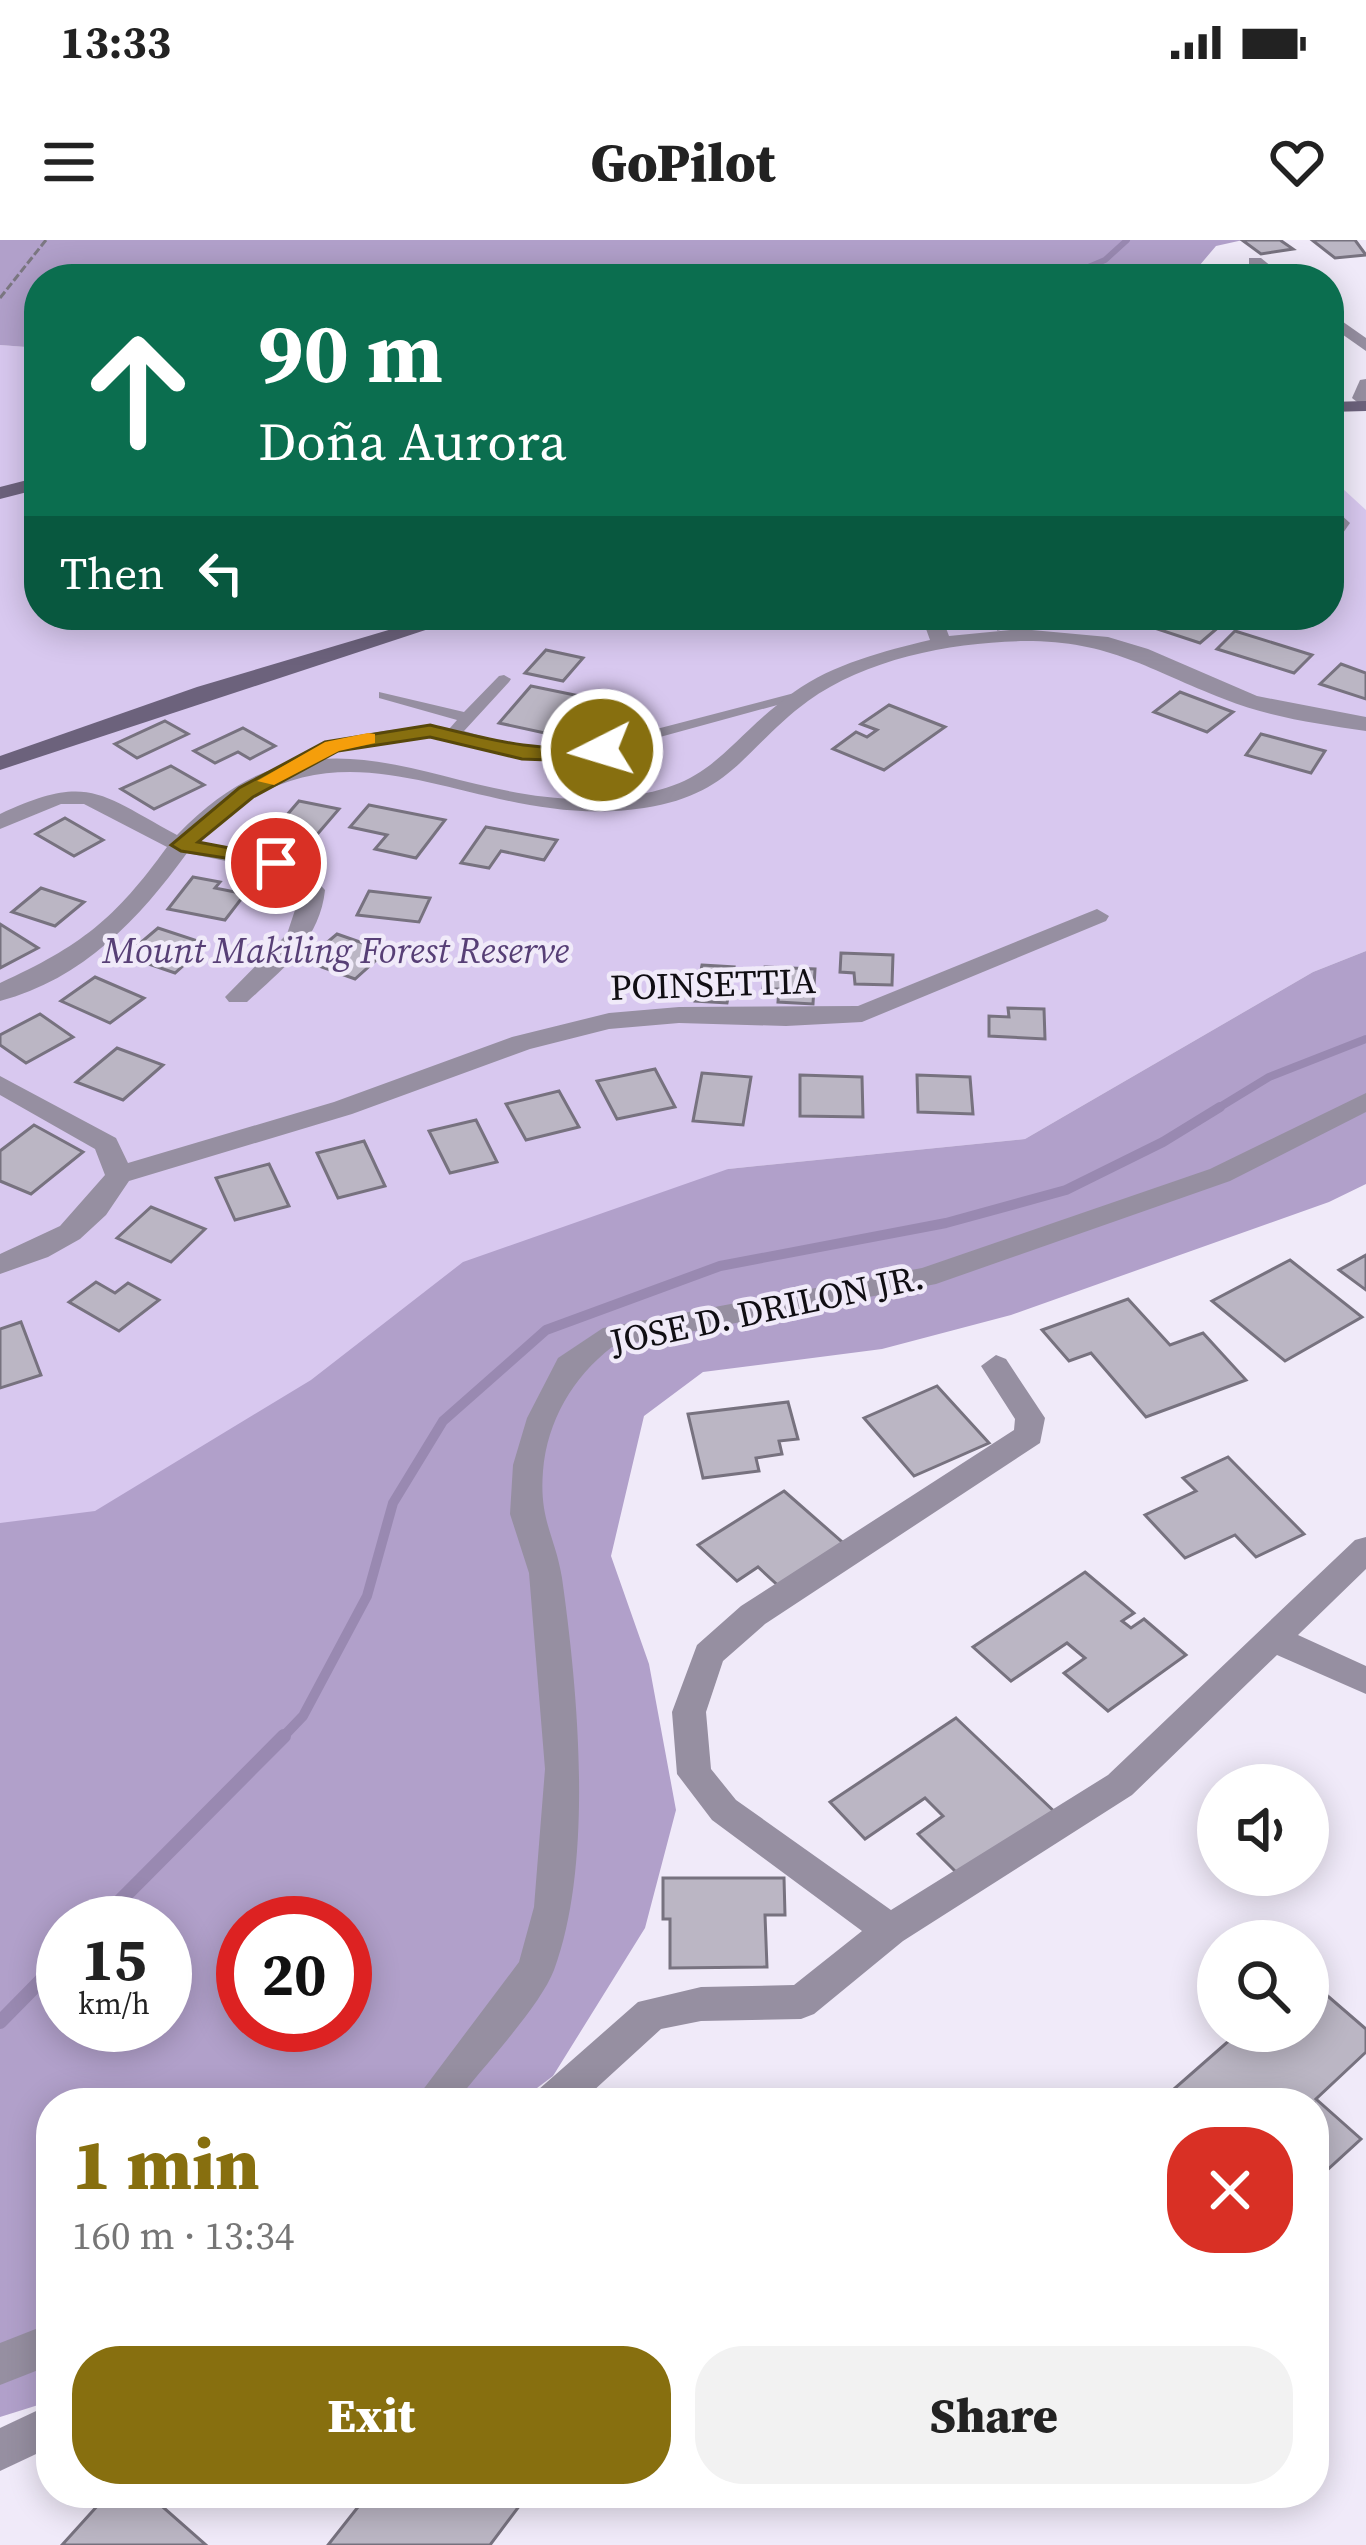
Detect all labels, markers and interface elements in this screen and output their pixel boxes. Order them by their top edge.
text: 13:33 [60,11,171,73]
text: GoPilot [591,125,775,199]
icon: menu [36,129,102,195]
icon: heart [1264,129,1330,195]
text: 90 m [258,295,443,410]
icon: ahead [60,312,216,468]
text: Doña Aurora [258,404,567,478]
icon: left [188,540,254,606]
text: Then [60,542,164,604]
position arrow [539,687,665,813]
pin [225,812,327,914]
icon: arrive [243,830,309,896]
park label: Mount Makiling Forest Reserve [102,926,570,975]
street label: POINSETTIA [609,956,817,1012]
street label: JOSE D. DRILON JR. [605,1252,928,1366]
map controls [1197,1764,1329,2052]
button: sound [1197,1764,1329,1896]
speed limit sign: 20 [216,1896,372,2052]
text: 15 [81,1918,147,2000]
button: search [1197,1920,1329,2052]
text: km/h [78,1983,150,2024]
text: 1 min [72,2114,260,2213]
button: close [1167,2127,1293,2253]
text: 160 m · 13:34 [72,2209,294,2262]
button: Exit [72,2346,671,2484]
button: Share [695,2346,1293,2484]

